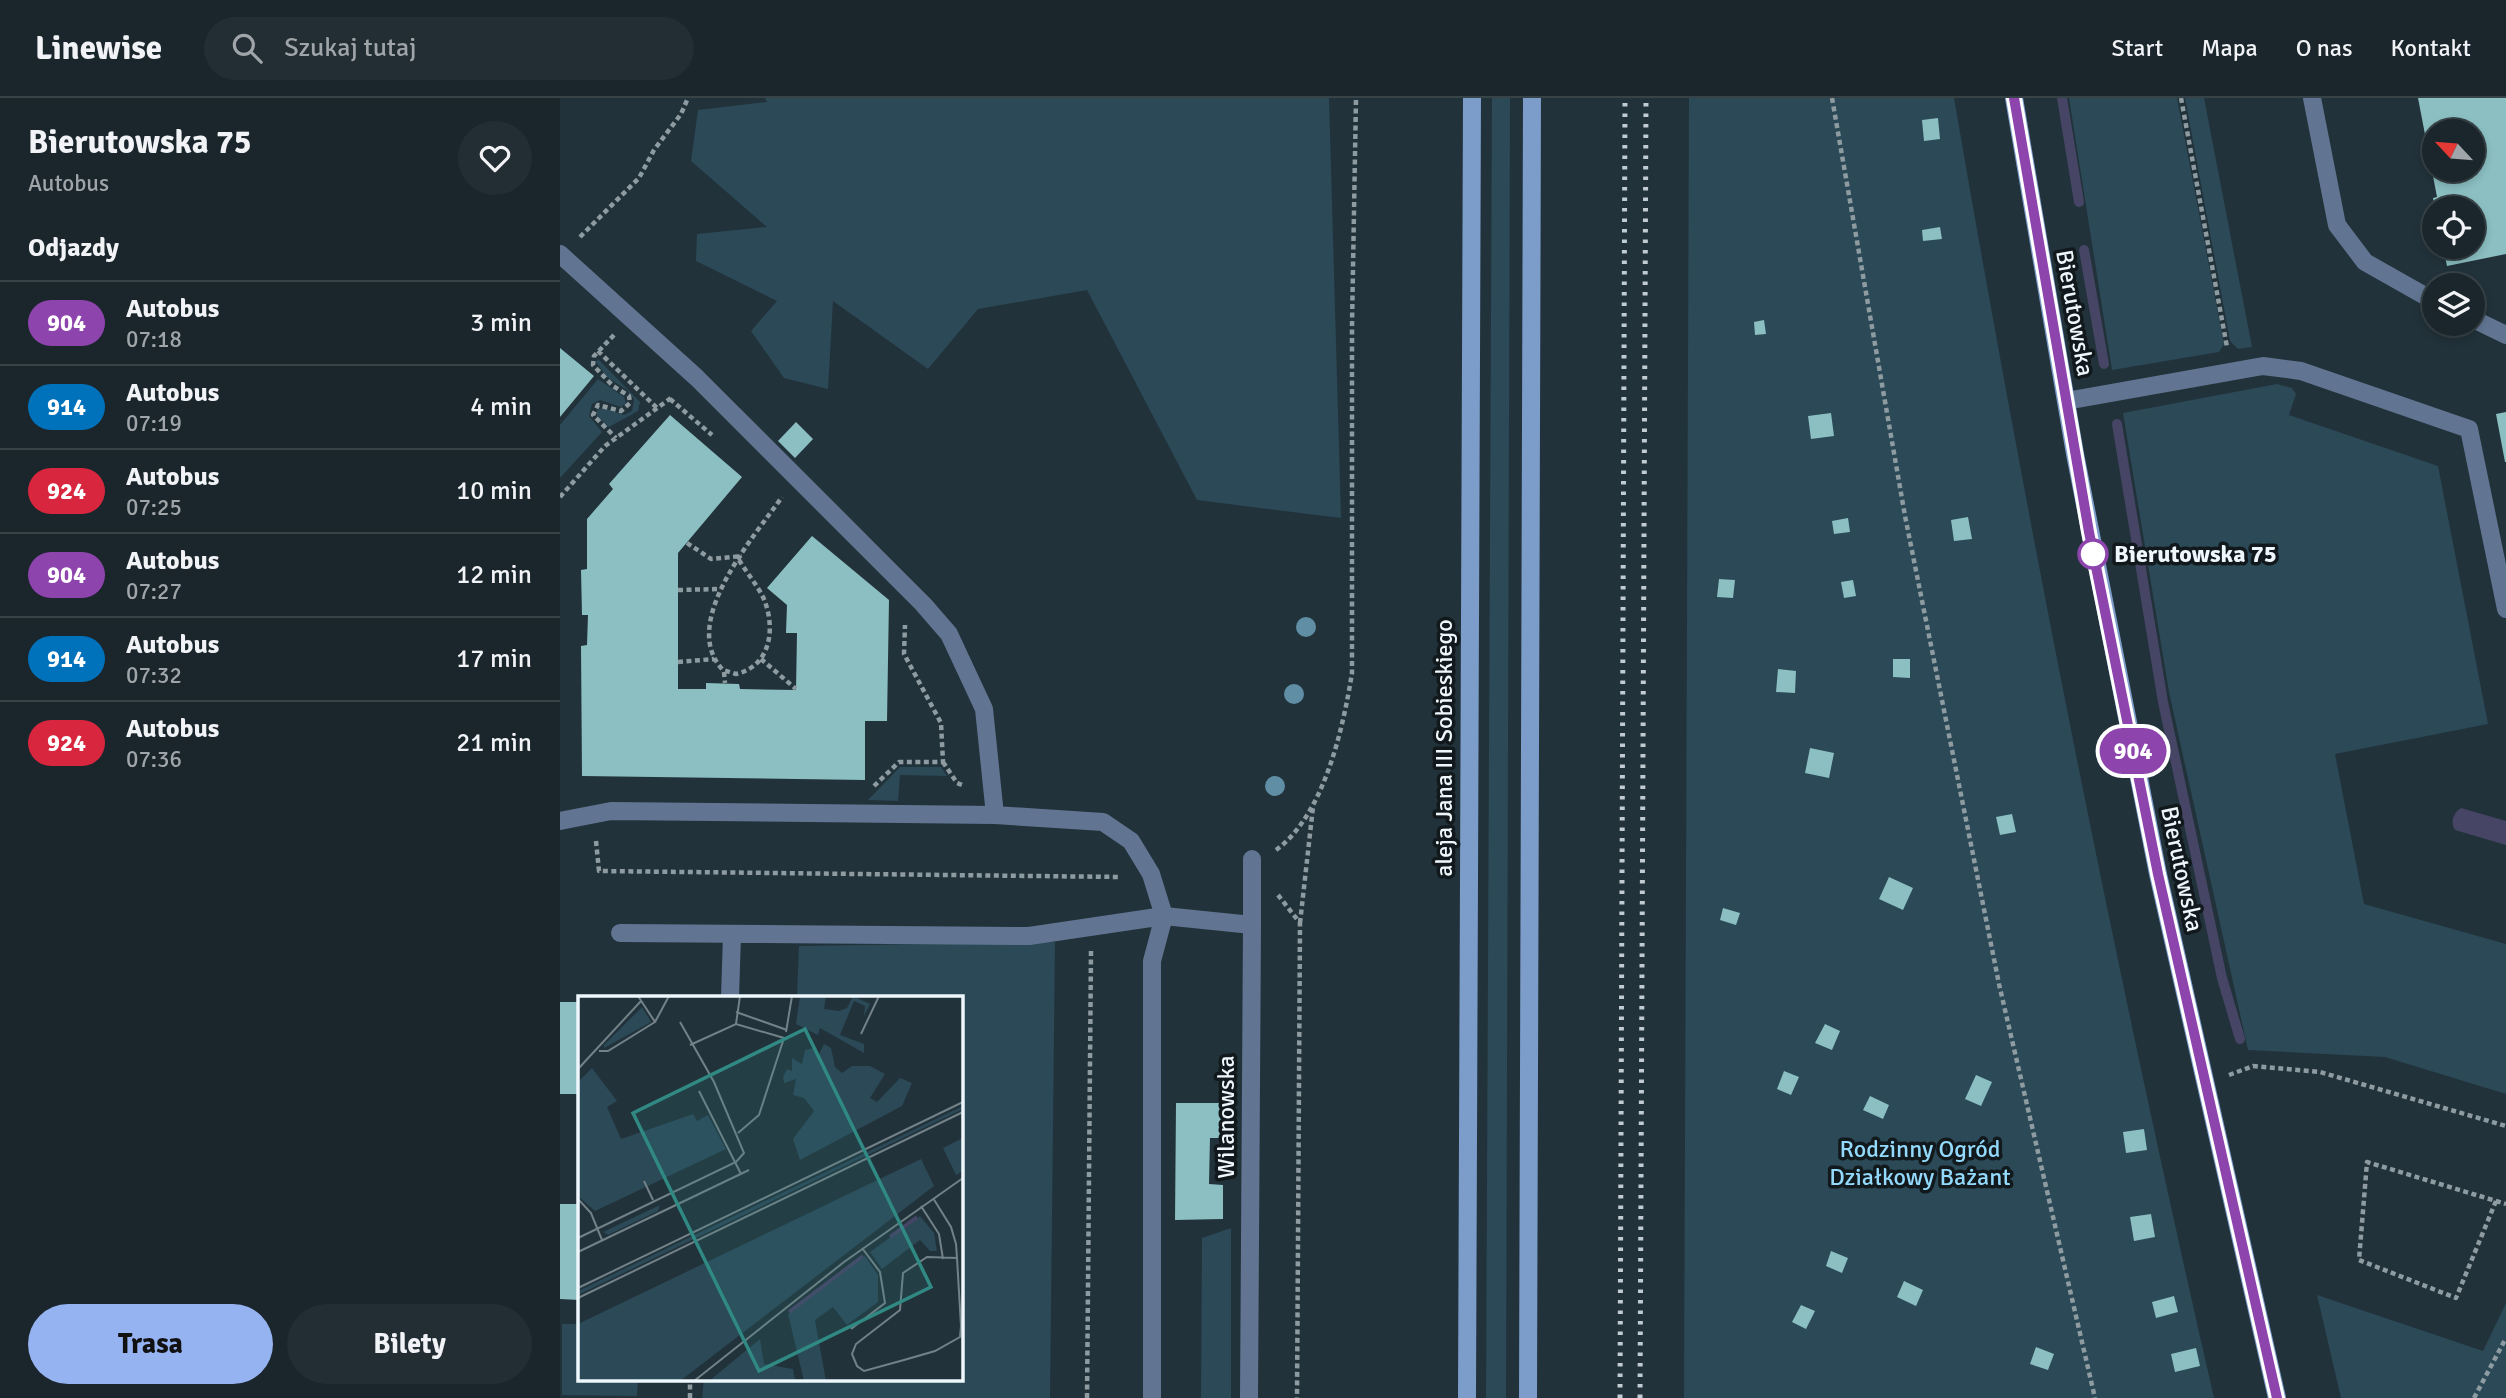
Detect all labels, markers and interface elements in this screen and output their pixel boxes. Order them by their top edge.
search box [204,17,694,80]
text: Linewise [35,28,162,69]
icon: search [228,29,266,67]
text: Szukaj tutaj [284,32,416,64]
text: Start [2112,33,2163,63]
text: Mapa [2201,33,2258,63]
text: O nas [2296,33,2353,63]
text: Kontakt [2391,33,2471,63]
north arrow [2422,119,2485,182]
map controls [2422,119,2485,336]
button: heart [458,121,532,195]
text: Bierutowska 75 [28,122,252,163]
text: Autobus [28,169,109,198]
button: locate [2422,196,2485,259]
text: Odjazdy [28,232,119,264]
street label: Bierutowska [2049,248,2101,378]
button: layers [2422,273,2485,336]
text: Autobus [126,293,219,325]
text: 3 min [470,307,532,339]
text: 904 [47,308,86,338]
text: 07:18 [126,325,182,354]
text: Autobus [126,377,219,409]
text: 4 min [470,391,532,423]
text: 914 [47,392,86,422]
text: 07:19 [126,409,182,438]
text: Autobus [126,461,219,493]
text: 10 min [456,475,532,507]
text: 924 [47,476,86,506]
text: 07:25 [126,493,182,522]
marker: Bierutowska 75 [2078,539,2108,569]
place label: Bierutowska 75 [2114,539,2277,569]
text: Autobus [126,545,219,577]
text: 12 min [456,559,532,591]
text: 904 [47,560,86,590]
text: 07:27 [126,577,182,606]
street label: aleja Jana III Sobieskiego [1429,619,1459,877]
text: Autobus [126,629,219,661]
text: 17 min [456,643,532,675]
text: 914 [47,644,86,674]
text: 07:32 [126,661,182,690]
text: Autobus [126,713,219,745]
text: 21 min [456,727,532,759]
text: 924 [47,728,86,758]
line badge: 904 [2093,728,2173,774]
text: 904 [2114,736,2152,766]
text: 07:36 [126,745,182,774]
street label: Bierutowska [2154,804,2210,934]
inset map [578,996,962,1380]
street label: Wilanowska [1211,1055,1241,1179]
park label: Rodzinny Ogród Działkowy Bażant [1829,1134,2011,1192]
button: Trasa [28,1304,273,1384]
button: Bilety [287,1304,532,1384]

